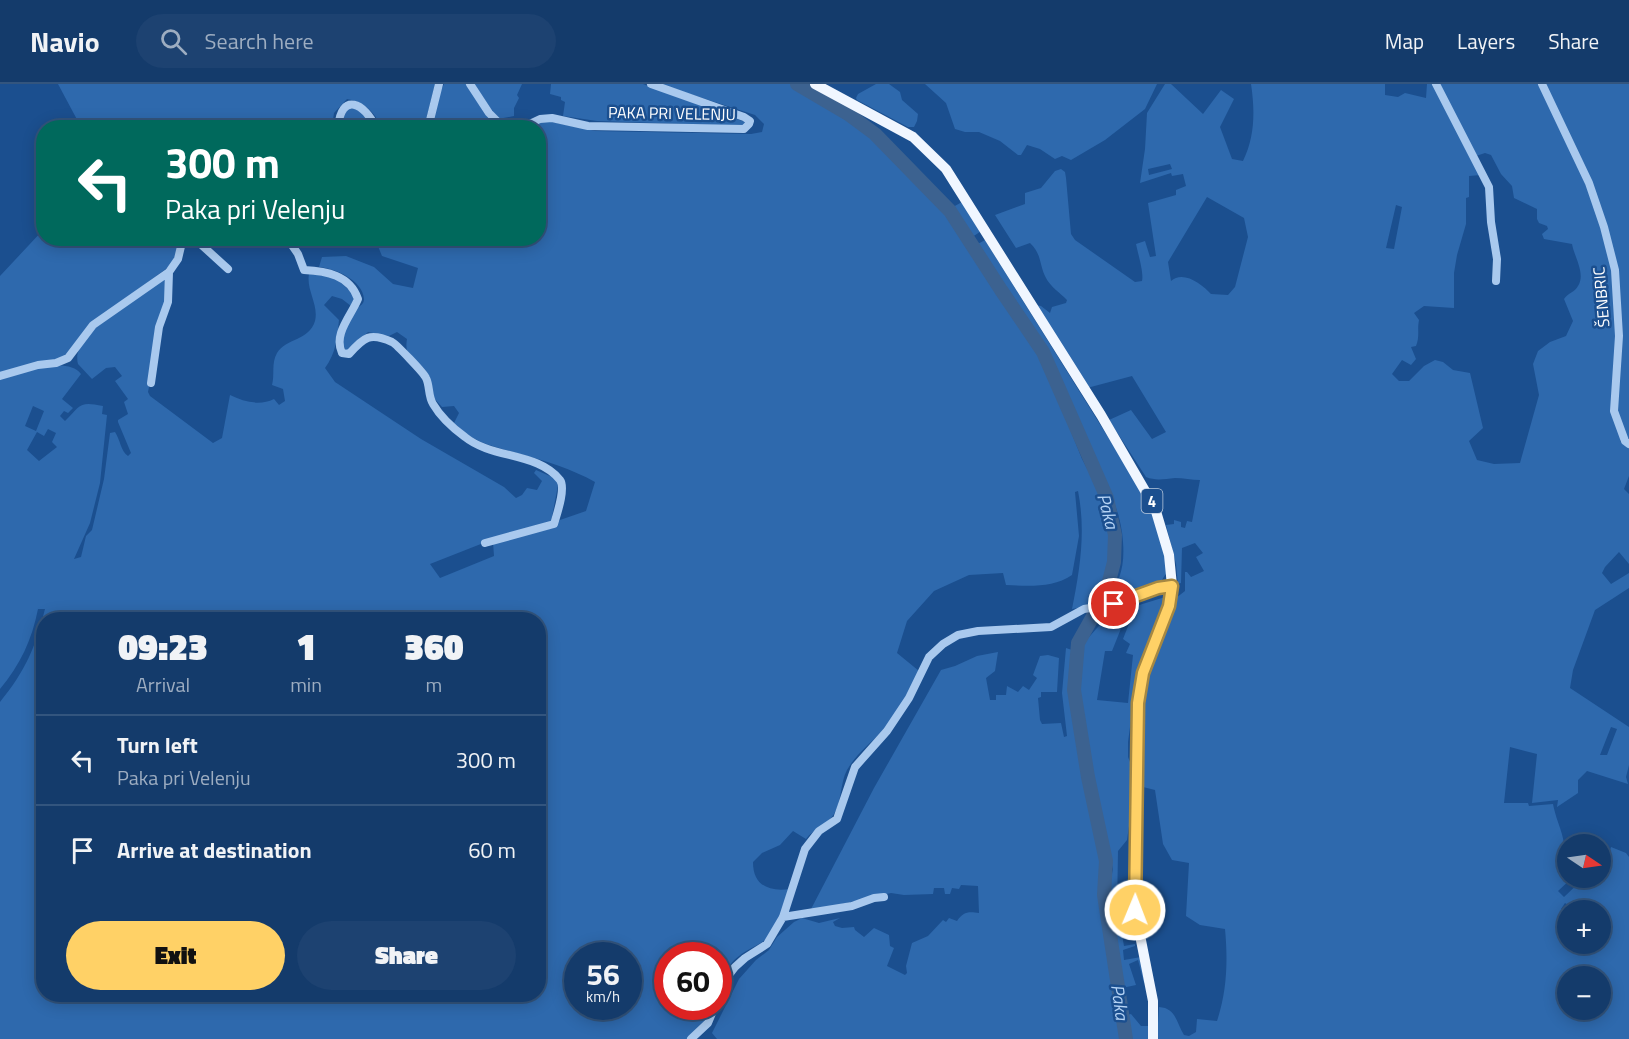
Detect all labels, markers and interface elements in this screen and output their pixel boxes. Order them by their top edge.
search box [136,14,556,68]
text: Navio [30,20,100,63]
text: Search here [205,24,314,58]
icon: search [157,25,190,58]
text: Map [1385,25,1424,57]
text: Layers [1457,25,1515,57]
text: Share [1548,25,1599,57]
street label: PAKA PRI VELENJU [608,100,736,126]
text: 300 m [165,130,280,194]
icon: left [66,144,144,222]
text: Paka pri Velenju [165,188,345,229]
street label: ŠENBRIC [1586,265,1616,328]
road number: 4 [1142,489,1162,513]
water label: Paka [1090,490,1126,533]
pin [1088,578,1139,629]
icon: arrive [1097,587,1130,620]
text: 09:23 [118,619,208,674]
text: 1 [296,619,316,674]
text: 360 [404,619,464,674]
text: Arrival [136,669,190,700]
text: min [290,669,322,700]
text: m [426,669,442,700]
text: Turn left [117,728,198,762]
text: 300 m [456,743,516,777]
icon: left [66,744,99,777]
text: Paka pri Velenju [117,762,251,793]
text: Arrive at destination [117,833,312,867]
text: 60 m [468,833,516,867]
icon: arrive [66,834,99,867]
north arrow [1557,834,1611,888]
map controls [1557,834,1611,1020]
position arrow [1103,878,1167,942]
button: + [1557,900,1611,954]
button: Exit [66,921,285,990]
button: Share [297,921,516,990]
speed limit sign: 60 [654,942,732,1020]
text: 56 [586,951,620,997]
button: − [1557,966,1611,1020]
water label: Paka [1104,982,1136,1022]
text: km/h [586,985,620,1008]

